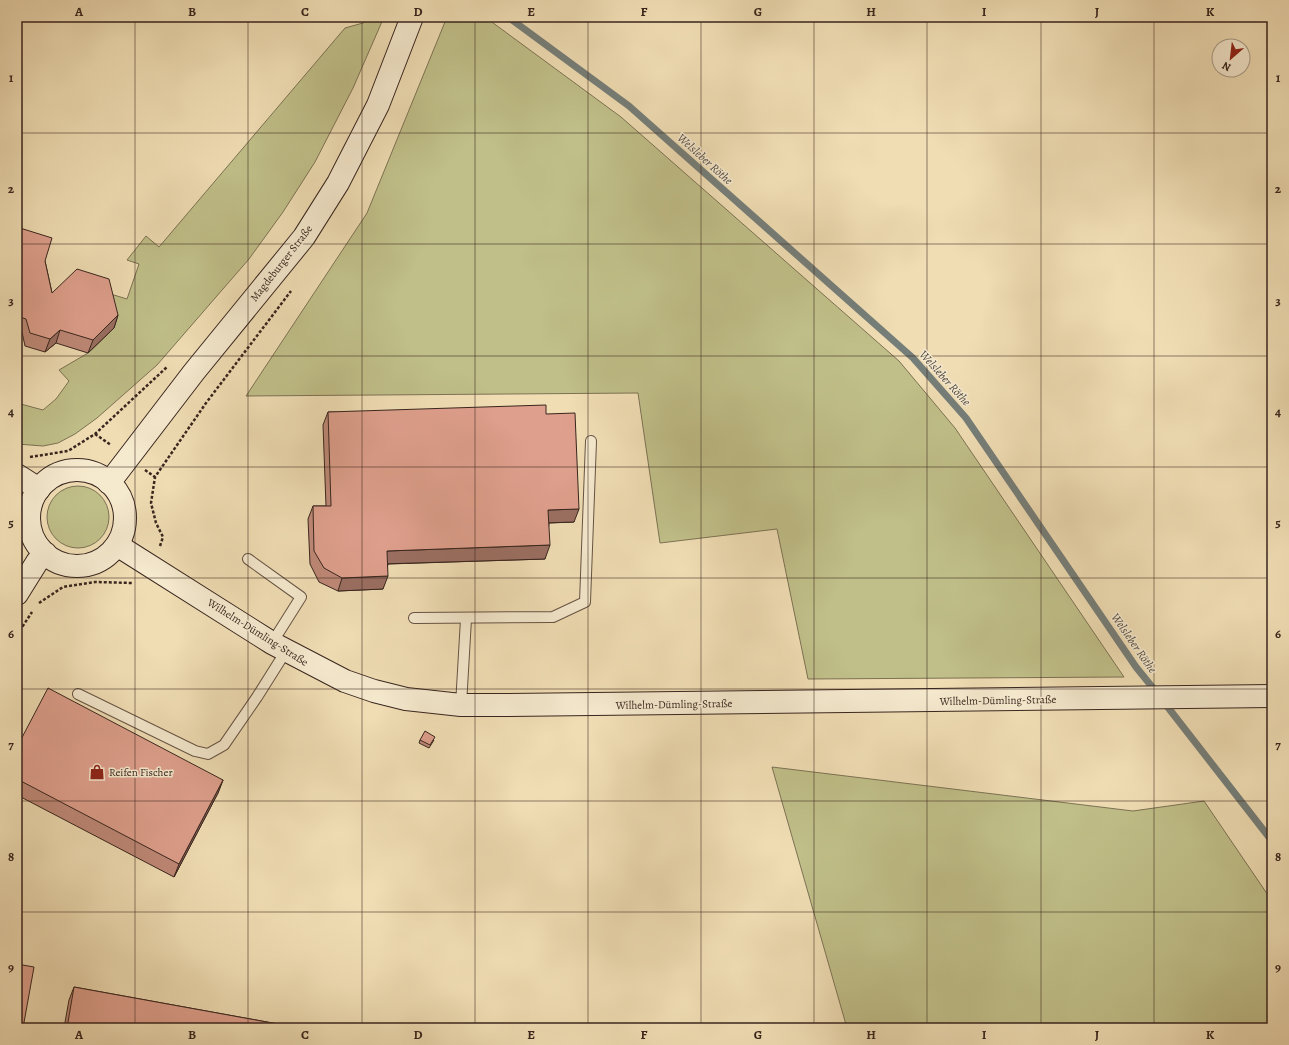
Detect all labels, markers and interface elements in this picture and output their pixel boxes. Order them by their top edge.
text: A [74,3,84,20]
text: B [188,3,196,20]
text: C [301,3,309,20]
text: D [413,3,423,20]
text: E [527,3,535,20]
text: F [641,3,648,20]
text: G [754,3,762,20]
text: H [866,3,876,20]
text: I [982,3,987,20]
text: J [1095,3,1099,20]
text: K [1206,3,1215,20]
north arrow [1211,38,1251,78]
text: N [1219,58,1234,75]
text: 1 [9,69,14,86]
text: 1 [1276,69,1281,86]
water label: Welsleber Röthe [674,130,737,189]
text: 2 [8,180,15,197]
text: 2 [1275,180,1282,197]
street label: Magdeburger Straße [247,222,316,305]
text: 3 [8,292,14,309]
text: 3 [1275,292,1281,309]
water label: Welsleber Röthe [916,347,975,410]
text: 4 [8,403,14,420]
text: 4 [1275,403,1281,420]
text: 5 [8,514,14,531]
text: 5 [1275,514,1281,531]
street label: Wilhelm-Dümling-Straße [203,595,311,670]
water label: Welsleber Röthe [1107,610,1161,677]
text: 6 [8,625,14,642]
text: 6 [1275,625,1281,642]
street label: Wilhelm-Dümling-Straße [939,692,1056,709]
street label: Wilhelm-Dümling-Straße [615,696,732,713]
text: 7 [8,736,14,753]
text: 7 [1275,736,1281,753]
shop icon: Reifen Fischer [88,763,106,781]
place label: Reifen Fischer [109,765,173,780]
text: 8 [8,848,14,865]
text: 8 [1275,848,1281,865]
text: 9 [8,959,14,976]
text: 9 [1275,959,1281,976]
text: A [74,1026,84,1043]
text: B [188,1026,196,1043]
text: C [301,1026,309,1043]
text: D [413,1026,423,1043]
text: E [527,1026,535,1043]
text: F [641,1026,648,1043]
text: G [754,1026,762,1043]
text: H [866,1026,876,1043]
text: I [982,1026,987,1043]
text: J [1095,1026,1099,1043]
text: K [1206,1026,1215,1043]

